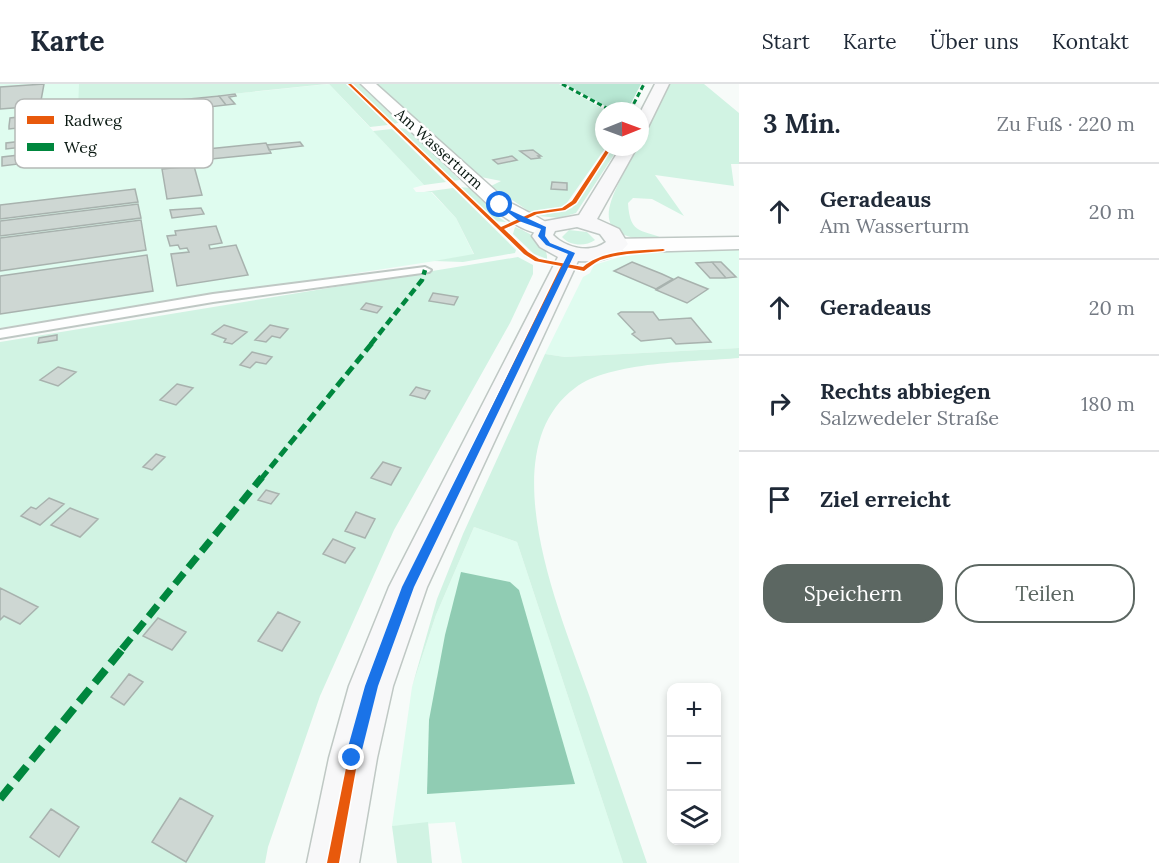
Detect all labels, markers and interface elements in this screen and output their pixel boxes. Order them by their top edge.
text: Karte [30,23,105,59]
text: Start [762,28,810,55]
text: Karte [843,28,897,55]
text: Über uns [930,28,1019,55]
text: Kontakt [1052,28,1129,55]
legend [15,99,213,168]
north arrow [595,102,649,156]
street label: Am Wasserturm [391,103,487,193]
text: 3 Min. [763,107,841,140]
text: Radweg [64,110,123,130]
text: Zu Fuß · 220 m [997,111,1135,136]
text: Weg [64,137,98,157]
text: Geradeaus [820,185,931,213]
route start [486,191,512,217]
icon: ahead [763,195,796,228]
text: 20 m [1089,199,1135,224]
text: Am Wasserturm [820,213,969,238]
icon: ahead [763,291,796,324]
text: Geradeaus [820,293,931,321]
text: 20 m [1089,295,1135,320]
text: Rechts abbiegen [820,377,991,405]
icon: right [763,387,796,420]
text: 180 m [1081,391,1135,416]
text: Salzwedeler Straße [820,405,999,430]
icon: arrive [763,483,796,516]
text: Ziel erreicht [820,485,951,513]
button: Speichern [763,564,943,623]
button: Teilen [955,564,1135,623]
map controls [667,683,721,845]
button: + [667,683,721,737]
button: − [667,737,721,791]
route end [338,744,364,770]
button: layers [667,791,721,845]

